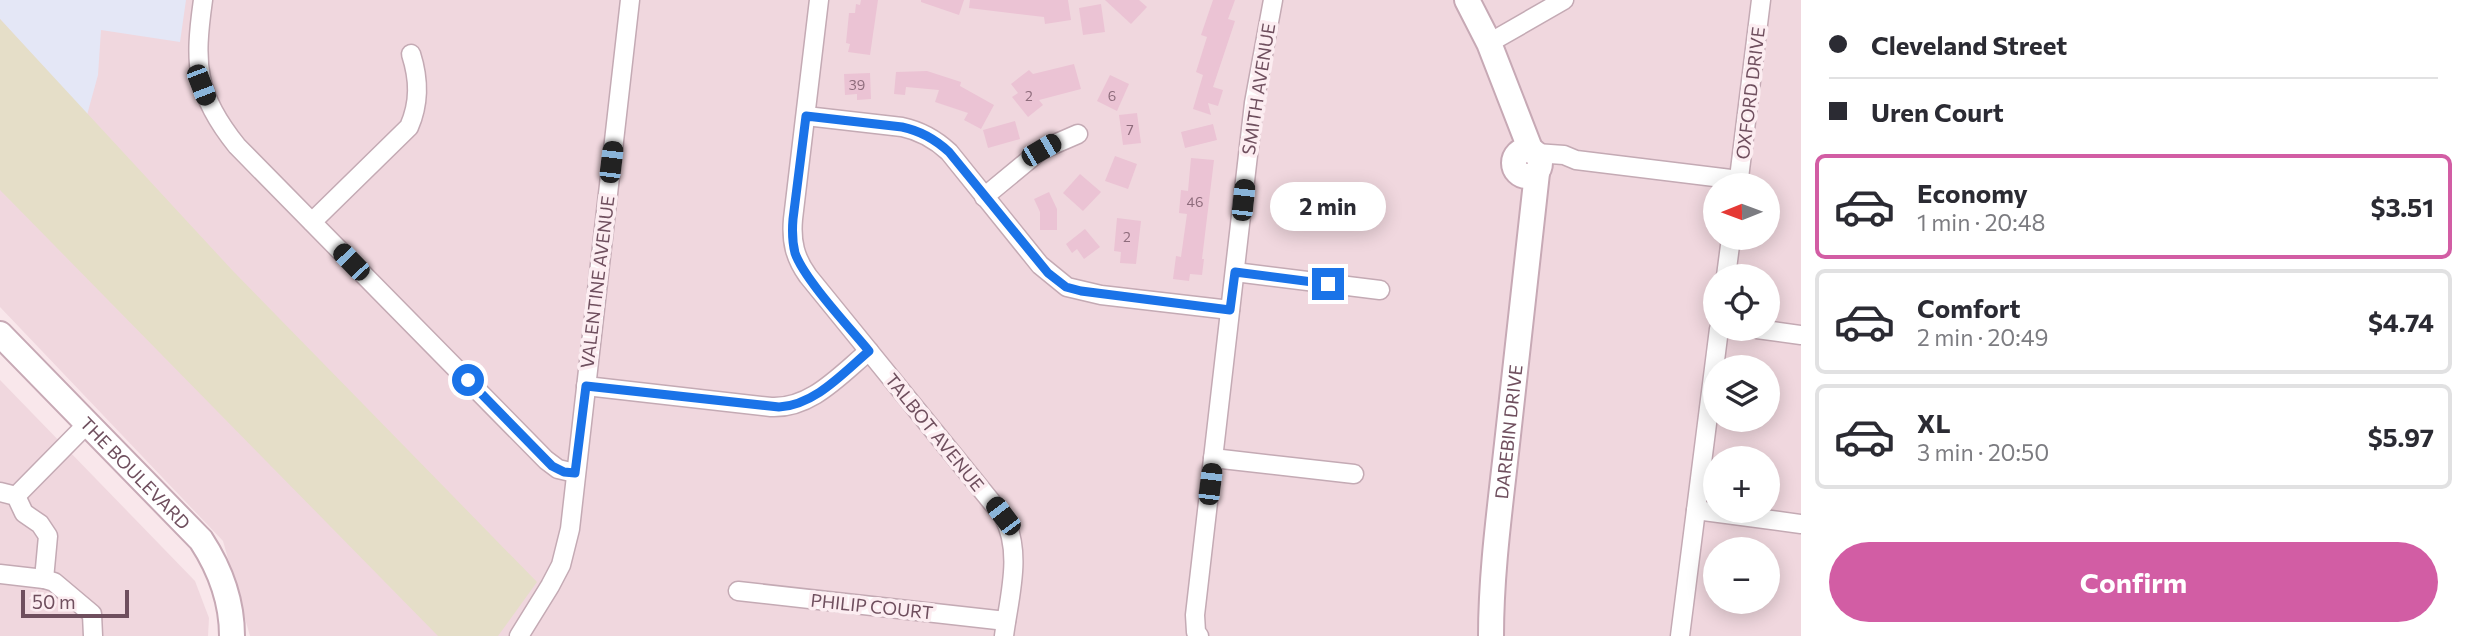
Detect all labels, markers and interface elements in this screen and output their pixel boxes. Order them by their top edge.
street label: SMITH AVENUE [1237,22,1279,156]
street label: OXFORD DRIVE [1731,25,1769,161]
text: Cleveland Street [1871,29,2067,60]
car [184,62,219,108]
house number: 39 [849,76,865,93]
house number: 2 [1025,87,1033,104]
house number: 6 [1108,87,1116,104]
text: Uren Court [1871,96,2004,127]
house number: 7 [1126,121,1134,138]
car [1018,130,1065,170]
car [599,140,624,184]
north arrow [1703,173,1780,250]
map controls [1703,173,1780,614]
icon: car [1833,175,1896,238]
text: Economy [1917,177,2028,208]
car [1231,178,1256,222]
callout: 2 min [1270,182,1386,232]
text: $3.51 [2370,191,2434,222]
text: 2 min [1299,192,1357,220]
house number: 46 [1187,193,1203,210]
street label: VALENTINE AVENUE [575,194,619,370]
text: 1 min · 20:48 [1917,208,2046,236]
house number: 2 [1123,228,1131,245]
car [329,240,374,284]
button: locate [1703,264,1780,341]
route end [1312,268,1344,300]
icon: car [1833,290,1896,353]
text: Comfort [1917,292,2020,323]
text: $4.74 [2368,306,2434,337]
text: 2 min · 20:49 [1917,323,2048,351]
button: layers [1703,355,1780,432]
street label: DAREBIN DRIVE [1490,363,1527,500]
route start [452,364,484,396]
street label: TALBOT AVENUE [881,369,989,495]
icon: car [1833,405,1896,468]
text: XL [1917,407,1951,438]
street label: THE BOULEVARD [76,412,195,534]
text: $5.97 [2368,421,2434,452]
text: 3 min · 20:50 [1917,438,2049,466]
button: + [1703,446,1780,523]
car [1198,462,1223,506]
car [982,493,1025,539]
button: − [1703,537,1780,614]
button: Confirm [1829,542,2438,622]
scale bar [21,587,130,619]
street label: PHILIP COURT [810,589,934,623]
text: 50 m [32,590,76,613]

